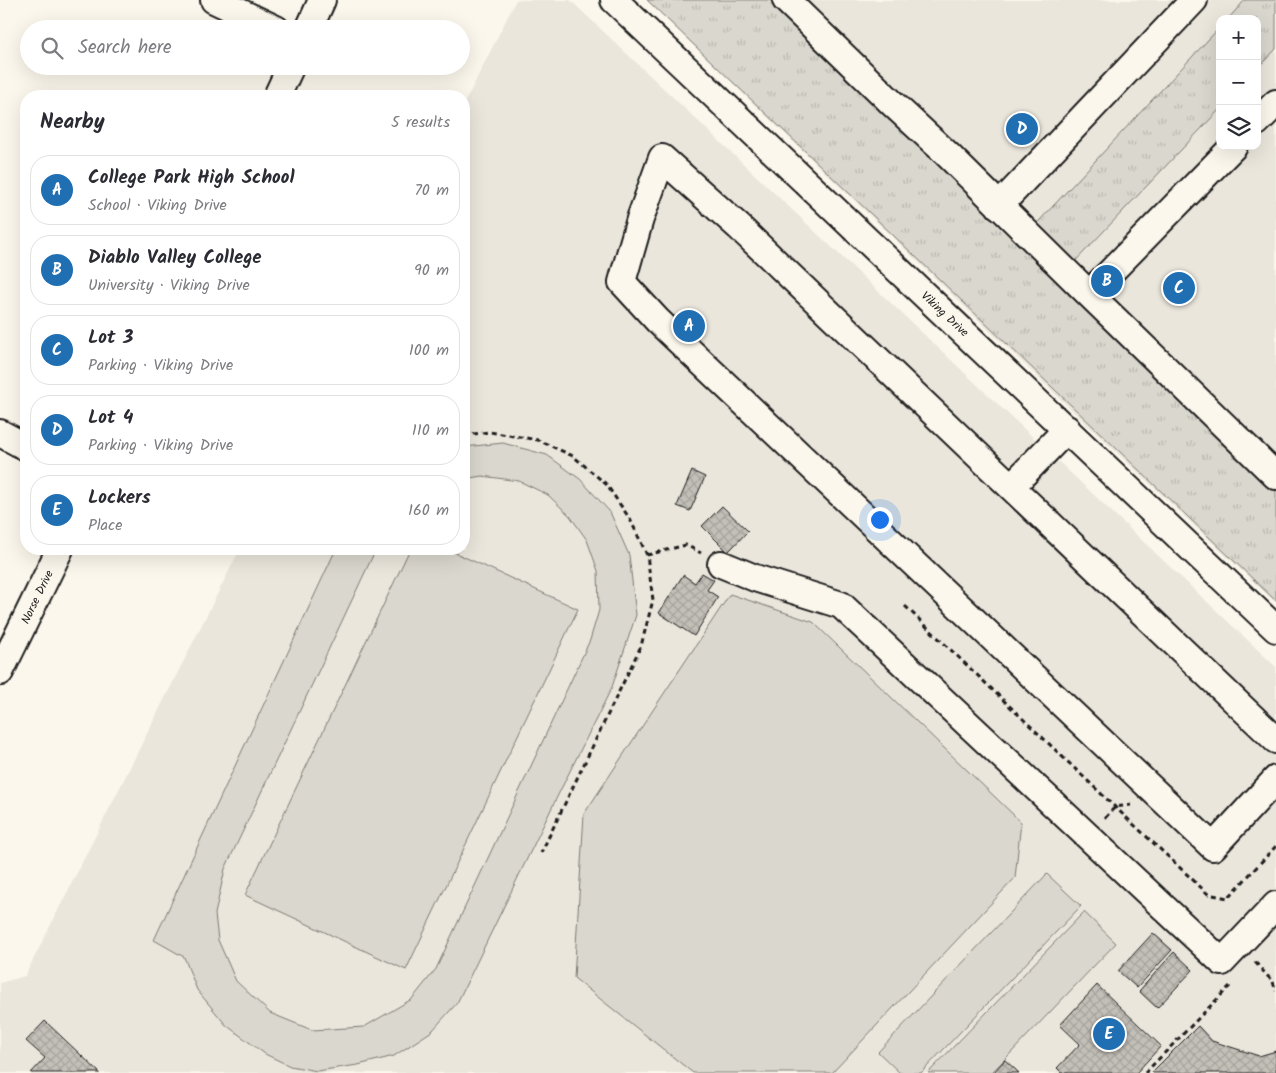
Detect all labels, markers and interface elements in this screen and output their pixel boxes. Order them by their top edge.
map controls [1216,15,1261,150]
button: + [1216,15,1261,60]
search box [20,20,470,75]
text: Search here [78,33,172,63]
icon: search [38,34,66,62]
button: − [1216,60,1261,105]
button: layers [1216,105,1261,150]
text: Nearby [40,106,105,139]
text: 5 results [391,110,450,135]
pin: D [1006,110,1038,148]
text: College Park High School [88,163,295,193]
text: A [52,178,62,203]
text: 70 m [414,178,449,203]
text: School · Viking Drive [88,193,227,218]
text: Diablo Valley College [88,243,262,273]
text: B [52,258,62,283]
text: 90 m [414,258,449,283]
pin: B [1091,262,1123,300]
pin: C [1163,269,1195,307]
text: University · Viking Drive [88,273,250,298]
street label: Viking Drive [916,287,973,342]
pin: A [673,307,705,345]
text: Lot 3 [88,323,133,353]
text: C [52,338,62,363]
text: 100 m [409,338,449,363]
text: Parking · Viking Drive [88,353,233,378]
text: Lot 4 [88,403,133,433]
text: D [52,418,62,443]
text: 110 m [412,418,449,443]
text: Parking · Viking Drive [88,433,233,458]
text: Lockers [88,483,151,513]
text: E [53,498,61,523]
text: 160 m [408,498,449,523]
your location [867,507,893,533]
text: Place [88,513,122,538]
street label: Norse Drive [16,567,59,627]
pin: E [1093,1015,1125,1053]

